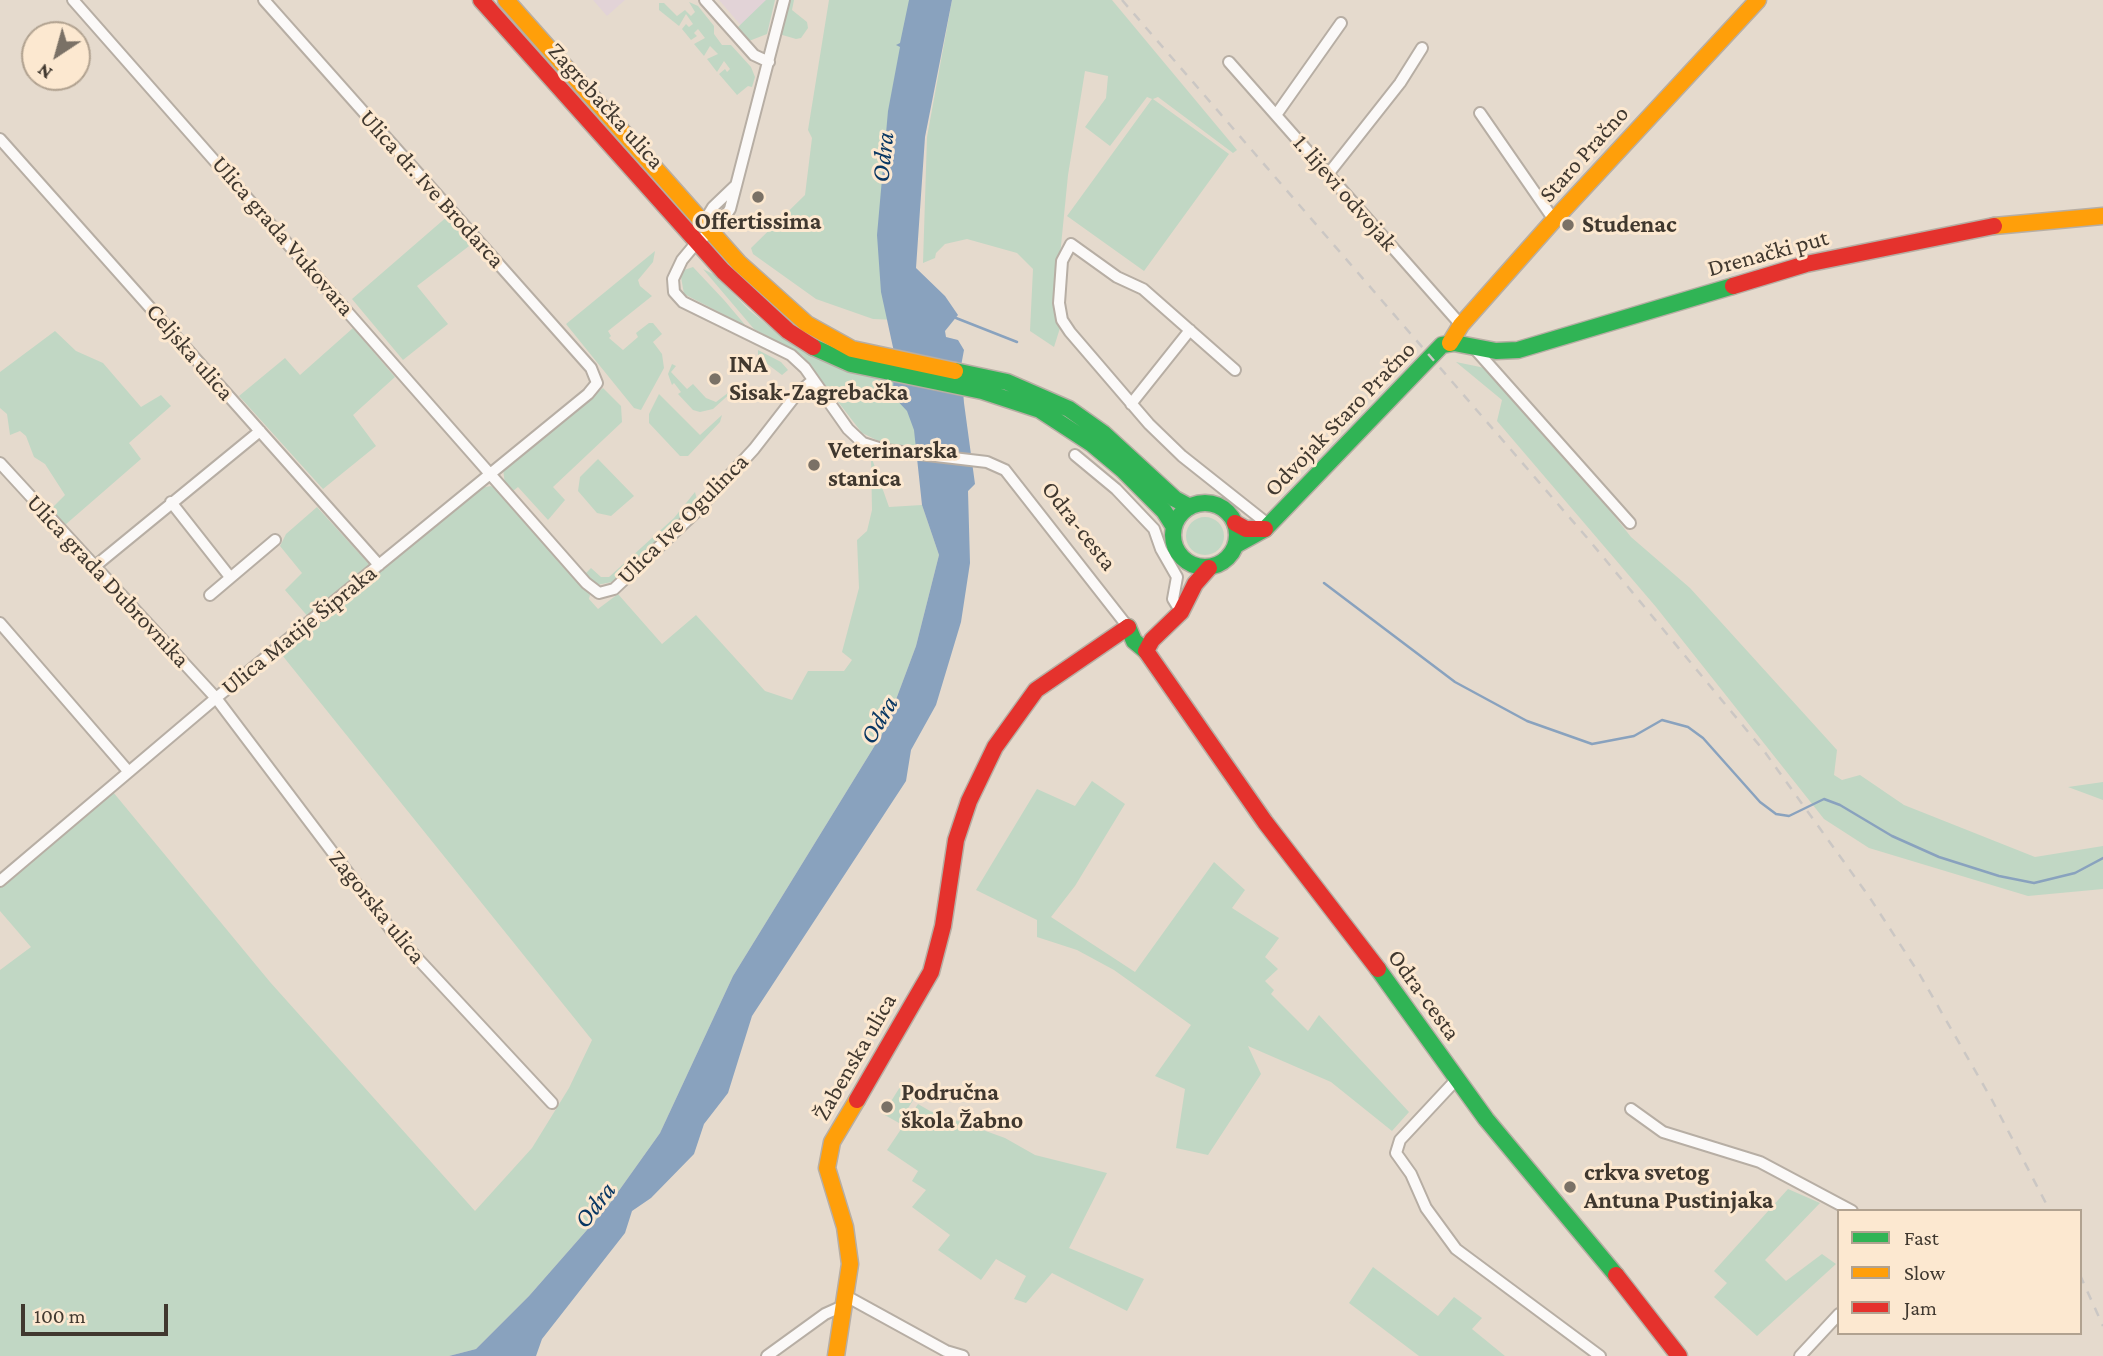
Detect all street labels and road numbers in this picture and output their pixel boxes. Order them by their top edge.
street label: Zagrebačka ulica [542,37,670,175]
street label: Staro Pračno [1533,100,1635,208]
street label: Ulica dr. Ive Brodarca [353,104,511,274]
street label: 1. lijevi odvojak [1287,129,1403,257]
street label: Ulica grada Vukovara [206,150,360,322]
street label: Drenački put [1704,223,1832,283]
street label: Celjska ulica [140,297,240,407]
street label: Odvojak Staro Pračno [1258,335,1422,503]
street label: Ulica Ive Ogulinca [611,447,755,591]
street label: Odra-cesta [1035,475,1123,577]
street label: Ulica grada Dubrovnika [20,488,196,674]
street label: Ulica Matije Šipraka [215,558,383,702]
street label: Zagorska ulica [322,844,432,970]
street label: Odra-cesta [1381,944,1467,1046]
street label: Žabenska ulica [807,988,903,1126]

